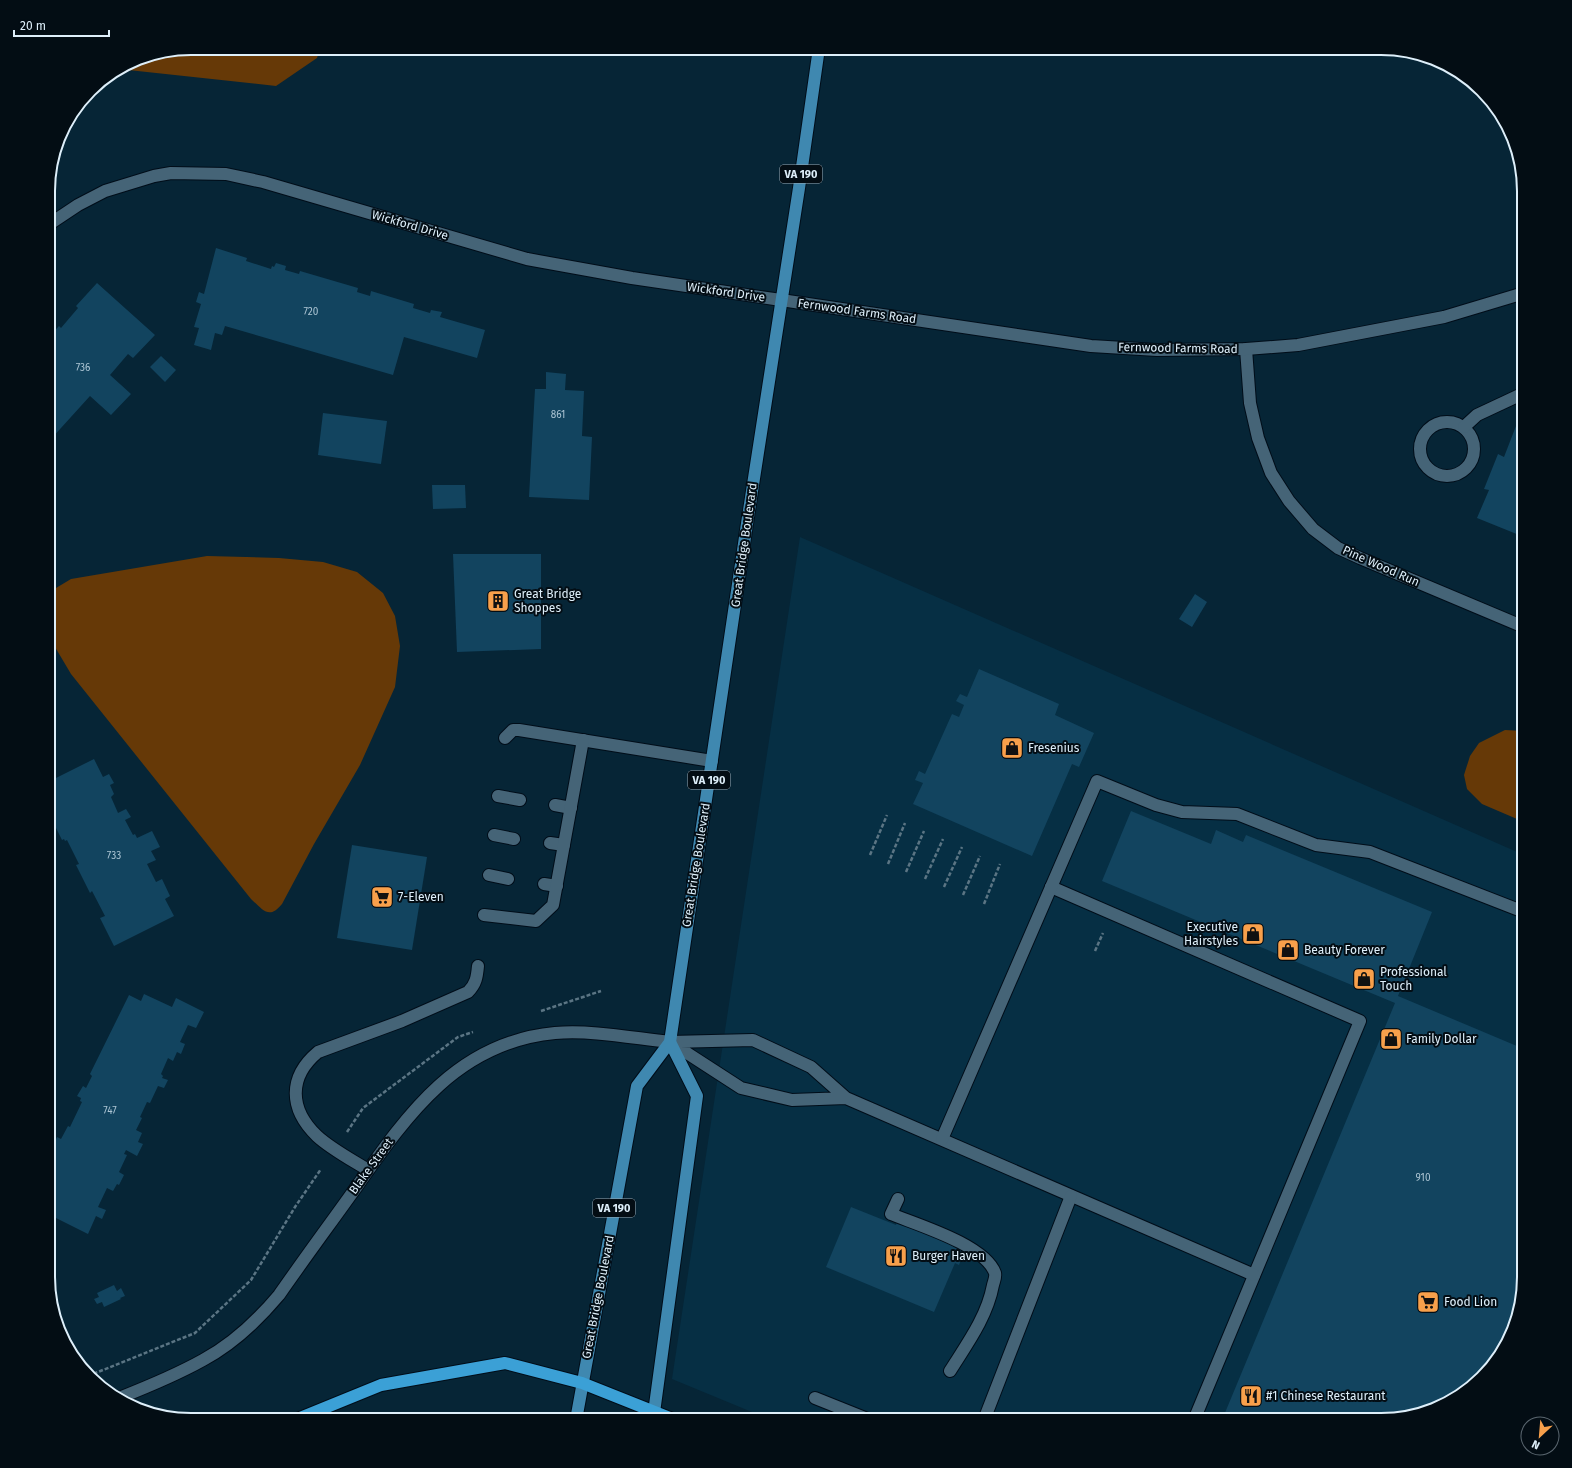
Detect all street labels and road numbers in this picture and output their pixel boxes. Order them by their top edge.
road number: VA 190 [780,165,822,183]
street label: Wickford Drive [370,207,450,243]
street label: Wickford Drive [686,280,766,304]
street label: Fernwood Farms Road [797,296,917,326]
street label: Fernwood Farms Road [1118,340,1238,356]
street label: Great Bridge Boulevard [728,482,760,608]
street label: Pine Wood Run [1340,543,1422,589]
road number: VA 190 [688,771,730,789]
street label: Great Bridge Boulevard [679,802,713,928]
street label: Blake Street [346,1135,396,1197]
road number: VA 190 [593,1199,635,1217]
street label: Great Bridge Boulevard [579,1234,617,1360]

